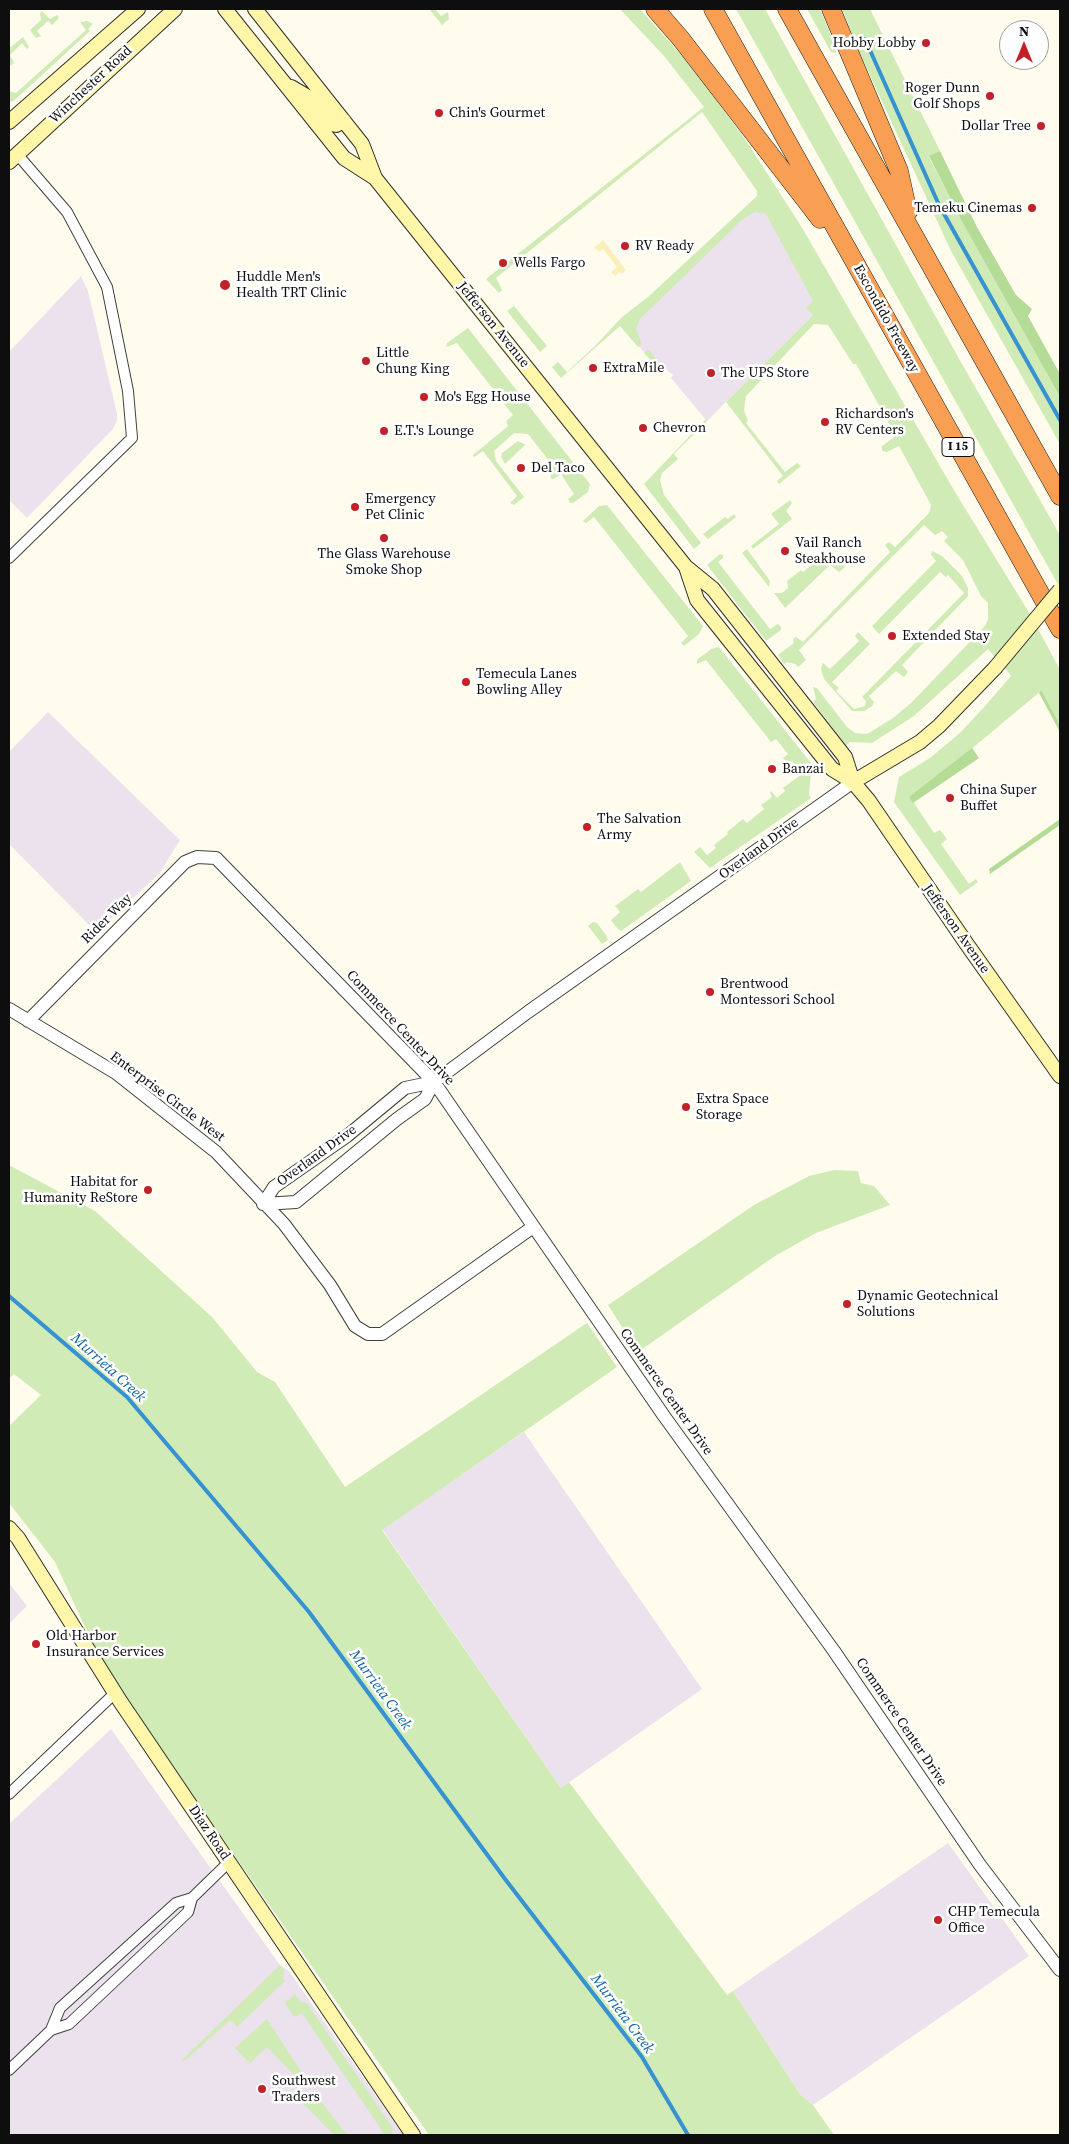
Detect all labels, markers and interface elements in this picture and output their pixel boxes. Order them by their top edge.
north arrow [999,20,1049,70]
text: N [1019,21,1029,41]
place label: Hobby Lobby [832,35,916,51]
marker: Hobby Lobby [920,37,932,49]
street label: Winchester Road [46,42,136,128]
place label: Roger Dunn Golf Shops [905,80,980,112]
marker: Roger Dunn Golf Shops [984,90,996,102]
place label: Chin's Gourmet [449,105,545,121]
marker: Chin's Gourmet [433,107,445,119]
place label: Dollar Tree [961,118,1031,134]
marker: Dollar Tree [1035,120,1047,132]
place label: Temeku Cinemas [914,200,1022,216]
marker: Temeku Cinemas [1026,202,1038,214]
place label: RV Ready [635,238,694,254]
marker: RV Ready [619,240,631,252]
place label: Wells Fargo [513,255,585,271]
marker: Wells Fargo [497,257,509,269]
street label: Escondido Freeway [849,262,923,376]
place label: Huddle Men's Health TRT Clinic [236,269,347,302]
marker: Huddle Men's Health TRT Clinic [218,278,232,292]
street label: Jefferson Avenue [453,279,533,371]
place label: Little Chung King [376,345,450,378]
marker: Little Chung King [360,355,372,367]
place label: ExtraMile [603,360,664,376]
marker: ExtraMile [587,362,599,374]
place label: The UPS Store [721,365,809,381]
marker: The UPS Store [705,367,717,379]
place label: Mo's Egg House [434,389,531,405]
marker: Mo's Egg House [418,391,430,403]
place label: Richardson's RV Centers [835,406,914,438]
marker: Richardson's RV Centers [819,416,831,428]
place label: Chevron [653,420,706,436]
marker: Chevron [637,422,649,434]
place label: E.T.'s Lounge [394,423,474,439]
marker: E.T.'s Lounge [378,425,390,437]
road number: I 15 [942,438,974,457]
place label: Del Taco [531,460,585,476]
marker: Del Taco [515,462,527,474]
place label: Emergency Pet Clinic [365,491,436,524]
marker: Emergency Pet Clinic [349,501,361,513]
marker: The Glass Warehouse Smoke Shop [378,532,390,544]
place label: Vail Ranch Steakhouse [795,535,866,568]
marker: Vail Ranch Steakhouse [779,545,791,557]
place label: The Glass Warehouse Smoke Shop [317,546,451,578]
place label: Extended Stay [902,628,990,644]
marker: Extended Stay [886,630,898,642]
place label: Temecula Lanes Bowling Alley [476,666,577,699]
marker: Temecula Lanes Bowling Alley [460,676,472,688]
place label: Banzai [782,761,824,777]
marker: Banzai [766,763,778,775]
place label: China Super Buffet [960,782,1037,814]
marker: China Super Buffet [944,792,956,804]
place label: The Salvation Army [597,811,681,844]
street label: Overland Drive [716,815,802,883]
marker: The Salvation Army [581,821,593,833]
street label: Jefferson Avenue [919,881,993,977]
street label: Rider Way [78,890,136,948]
street label: Commerce Center Drive [342,967,458,1089]
place label: Brentwood Montessori School [720,976,835,1009]
marker: Brentwood Montessori School [704,986,716,998]
street label: Enterprise Circle West [106,1048,228,1146]
place label: Extra Space Storage [696,1091,769,1124]
marker: Extra Space Storage [680,1101,692,1113]
street label: Overland Drive [274,1122,360,1190]
place label: Habitat for Humanity ReStore [23,1174,138,1206]
marker: Habitat for Humanity ReStore [142,1184,154,1196]
place label: Dynamic Geotechnical Solutions [857,1288,998,1320]
marker: Dynamic Geotechnical Solutions [841,1298,853,1310]
street label: Commerce Center Drive [616,1325,716,1459]
water label: Murrieta Creek [67,1330,149,1406]
place label: Old Harbor Insurance Services [46,1628,164,1660]
marker: Old Harbor Insurance Services [30,1638,42,1650]
water label: Murrieta Creek [345,1646,415,1734]
street label: Commerce Center Drive [852,1655,950,1789]
street label: Diaz Road [185,1802,233,1864]
place label: CHP Temecula Office [948,1904,1040,1936]
marker: CHP Temecula Office [932,1914,944,1926]
water label: Murrieta Creek [586,1971,658,2057]
place label: Southwest Traders [272,2073,336,2106]
marker: Southwest Traders [256,2083,268,2095]

